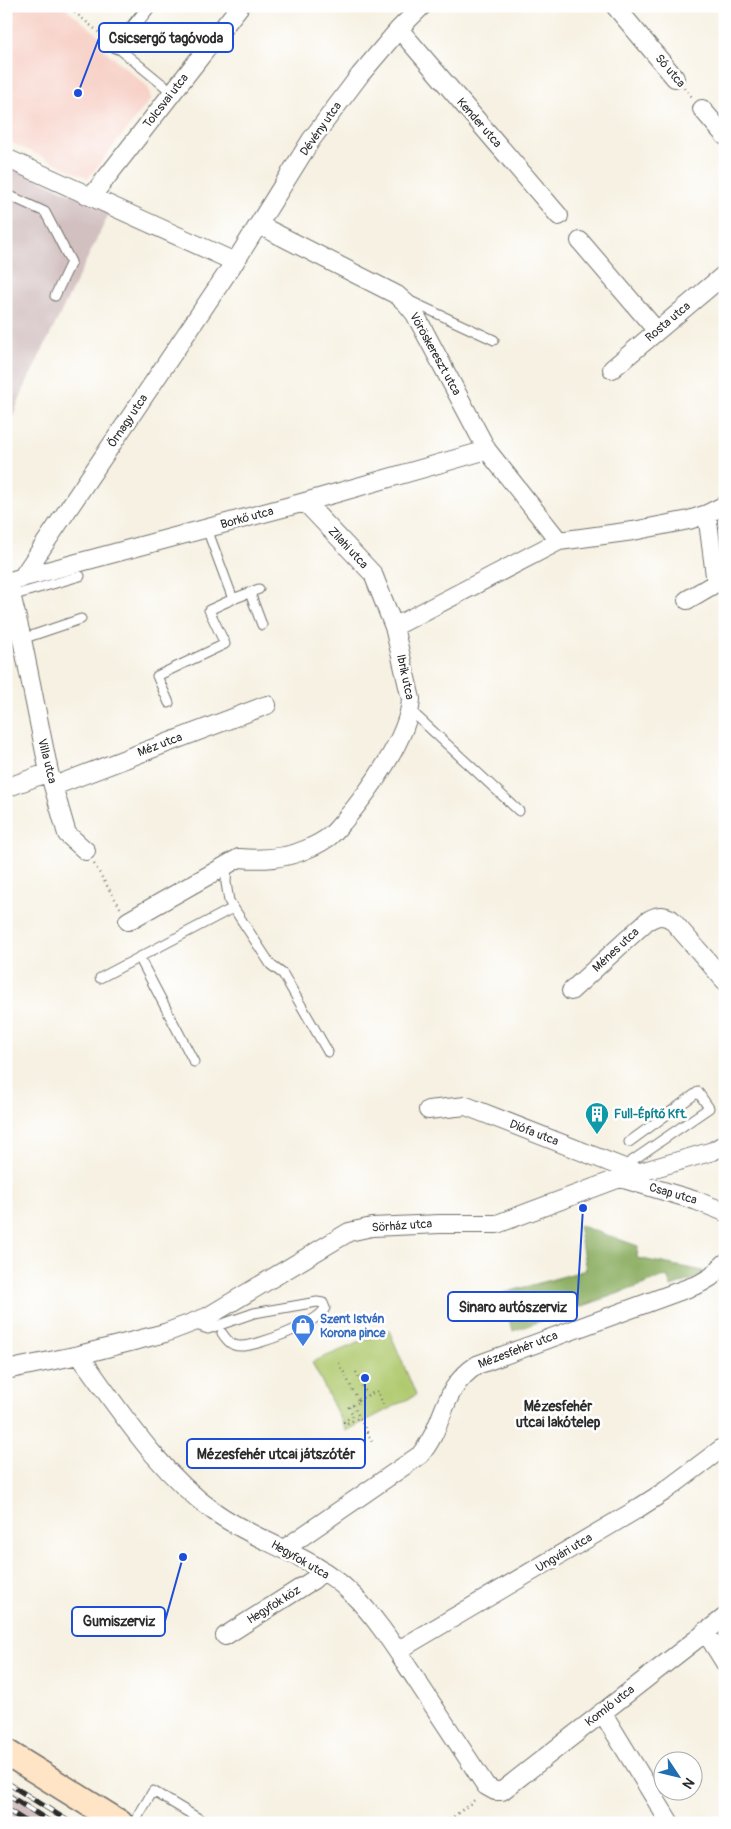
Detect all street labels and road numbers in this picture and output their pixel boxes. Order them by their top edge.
street label: Só utca [652,51,688,91]
street label: Tolcsvai utca [140,70,192,131]
street label: Kender utca [453,95,505,151]
street label: Dévény utca [297,99,345,159]
street label: Rosta utca [642,299,694,345]
street label: Vöröskereszt utca [406,310,464,398]
street label: Őrnagy utca [104,391,152,451]
street label: Borkő utca [219,504,276,532]
street label: Zilahi utca [325,524,371,572]
street label: Ibrik utca [393,653,417,701]
street label: Méz utca [136,730,185,760]
street label: Villa utca [34,737,60,785]
street label: Ménes utca [590,924,643,975]
street label: Diófa utca [507,1117,561,1149]
street label: Csap utca [647,1180,699,1208]
street label: Sörház utca [371,1216,433,1236]
street label: Mézesfehér utca [476,1328,560,1372]
street label: Ungvári utca [533,1530,595,1576]
street label: Hegyfok utca [268,1537,332,1583]
street label: Hegyfok köz [244,1583,304,1627]
street label: Komló utca [582,1682,638,1730]

